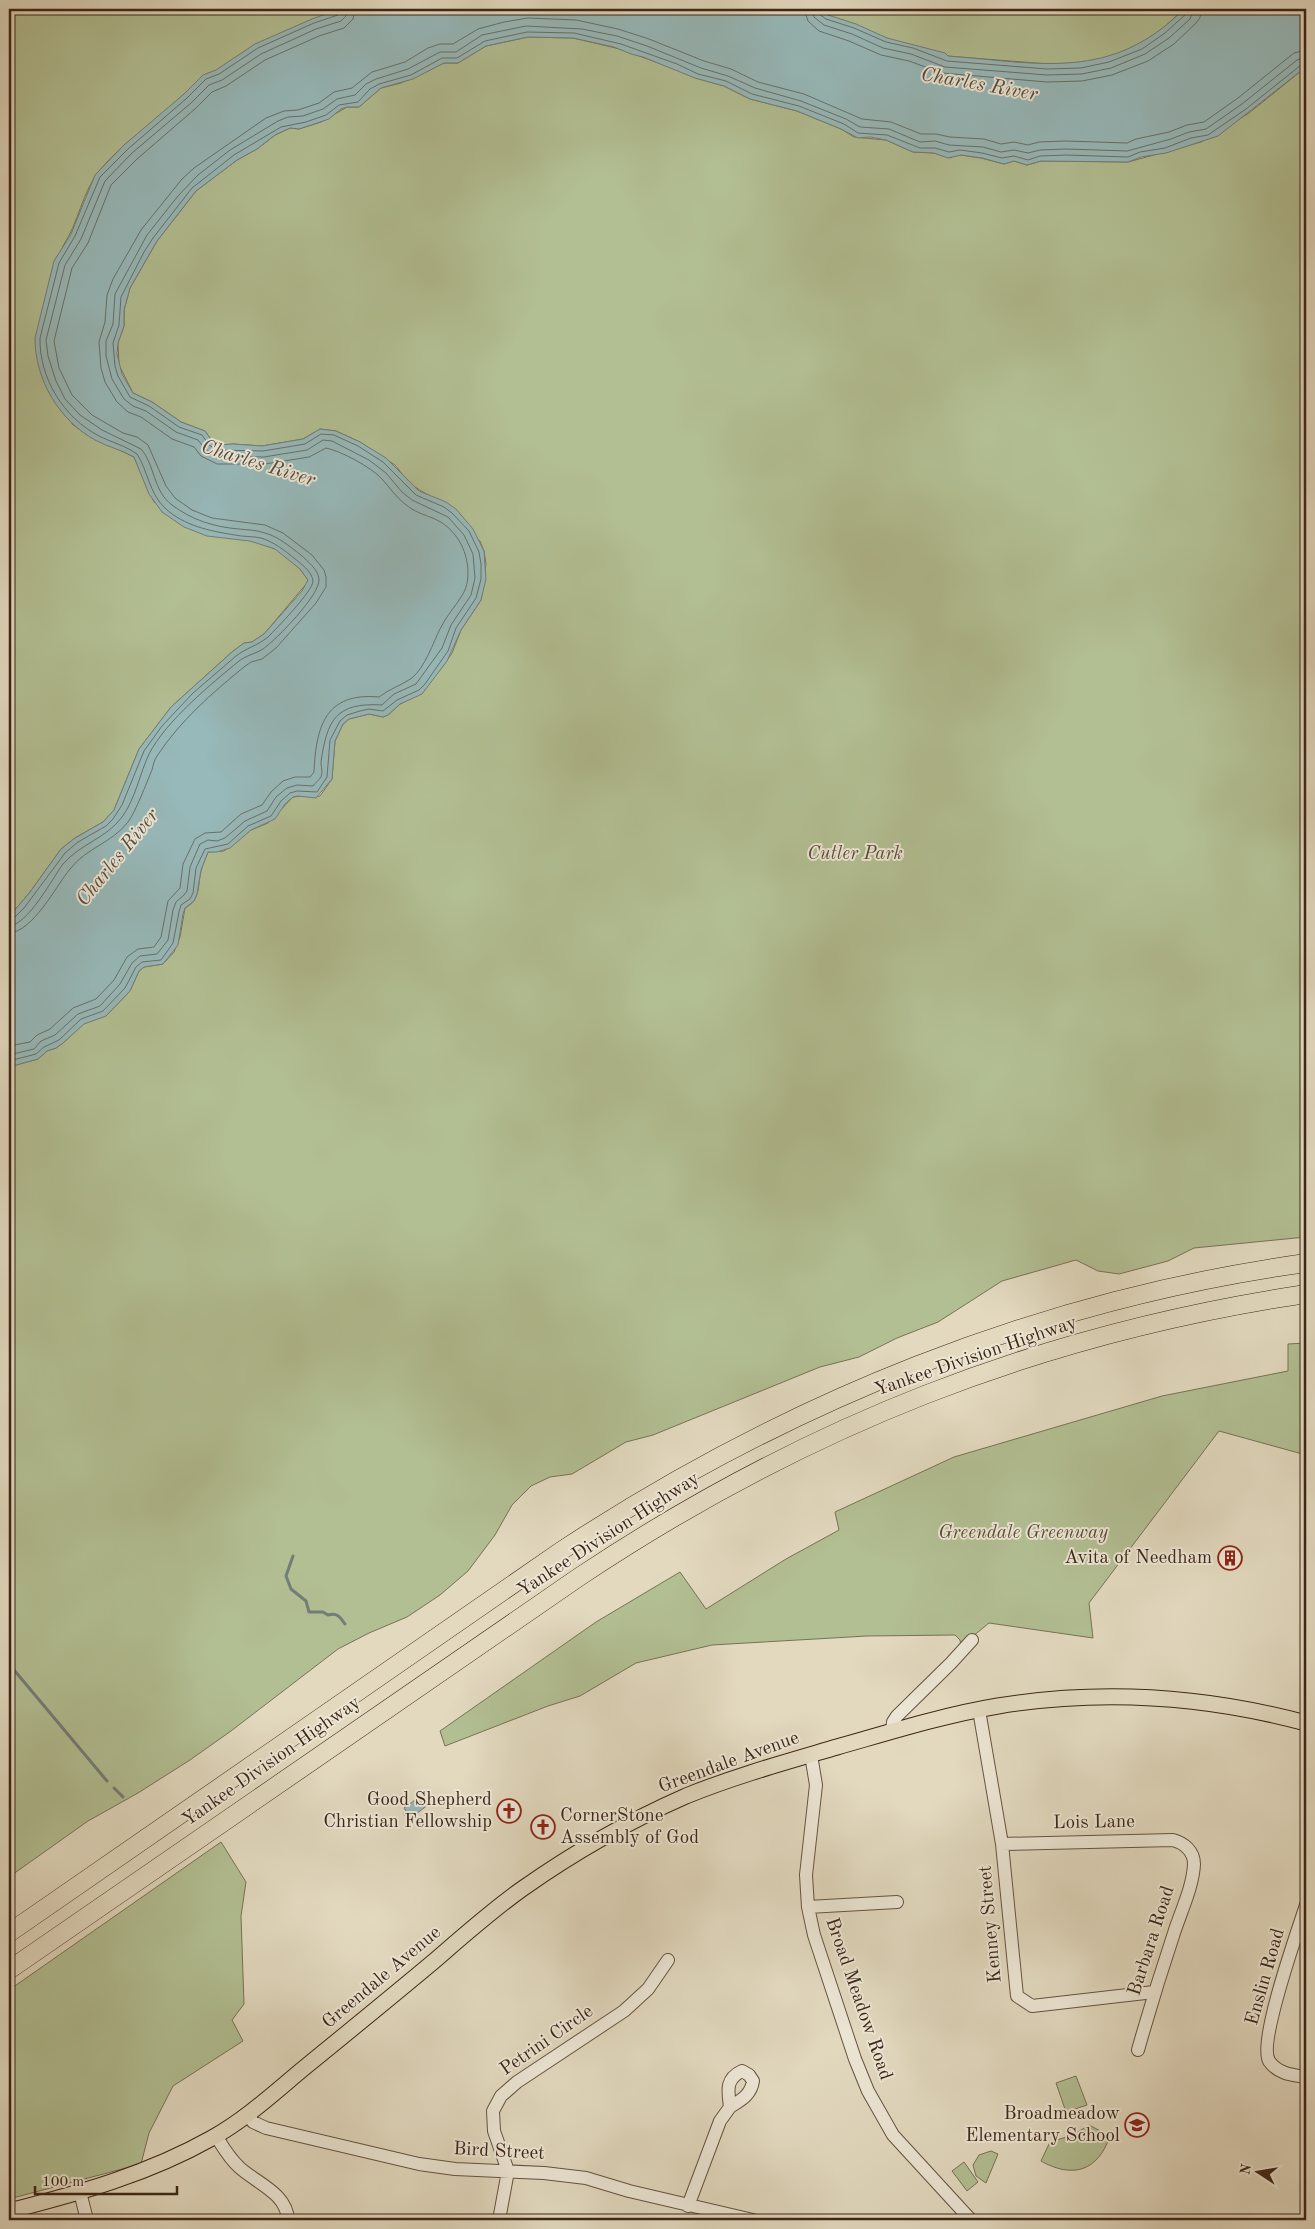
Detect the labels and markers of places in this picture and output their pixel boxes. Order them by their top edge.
building icon: Avita of Needham [1217,1545,1243,1571]
place label: Avita of Needham [1064,1549,1212,1568]
place label: Good Shepherd Christian Fellowship [323,1791,492,1832]
church icon: Good Shepherd Christian Fellowship [496,1798,522,1824]
place label: CornerStone Assembly of God [560,1807,699,1848]
church icon: CornerStone Assembly of God [530,1814,556,1840]
place label: Broadmeadow Elementary School [965,2105,1120,2146]
school or university icon: Broadmeadow Elementary School [1124,2112,1150,2138]

